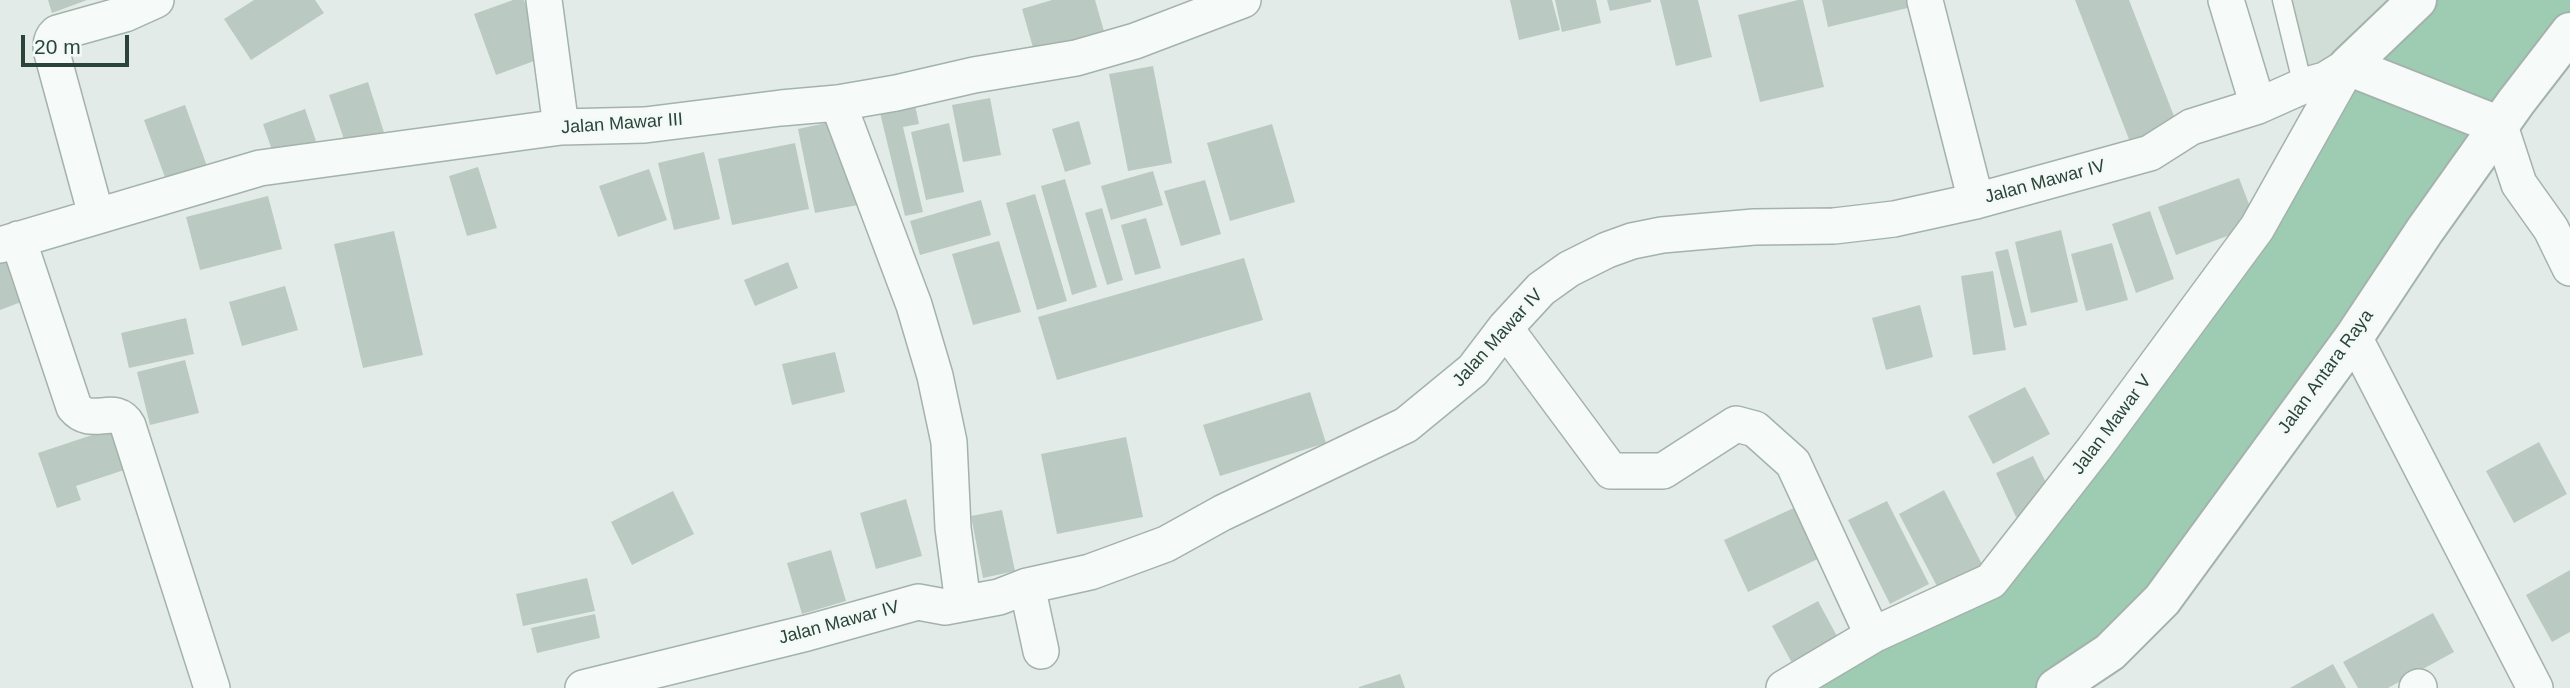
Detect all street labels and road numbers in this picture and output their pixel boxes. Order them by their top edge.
street label: Jalan Mawar III [560,109,684,139]
street label: Jalan Mawar IV [1982,156,2108,208]
street label: Jalan Mawar IV [1448,285,1548,391]
street label: Jalan Antara Raya [2274,306,2378,438]
street label: Jalan Mawar V [2068,371,2156,479]
street label: Jalan Mawar IV [776,597,902,649]

